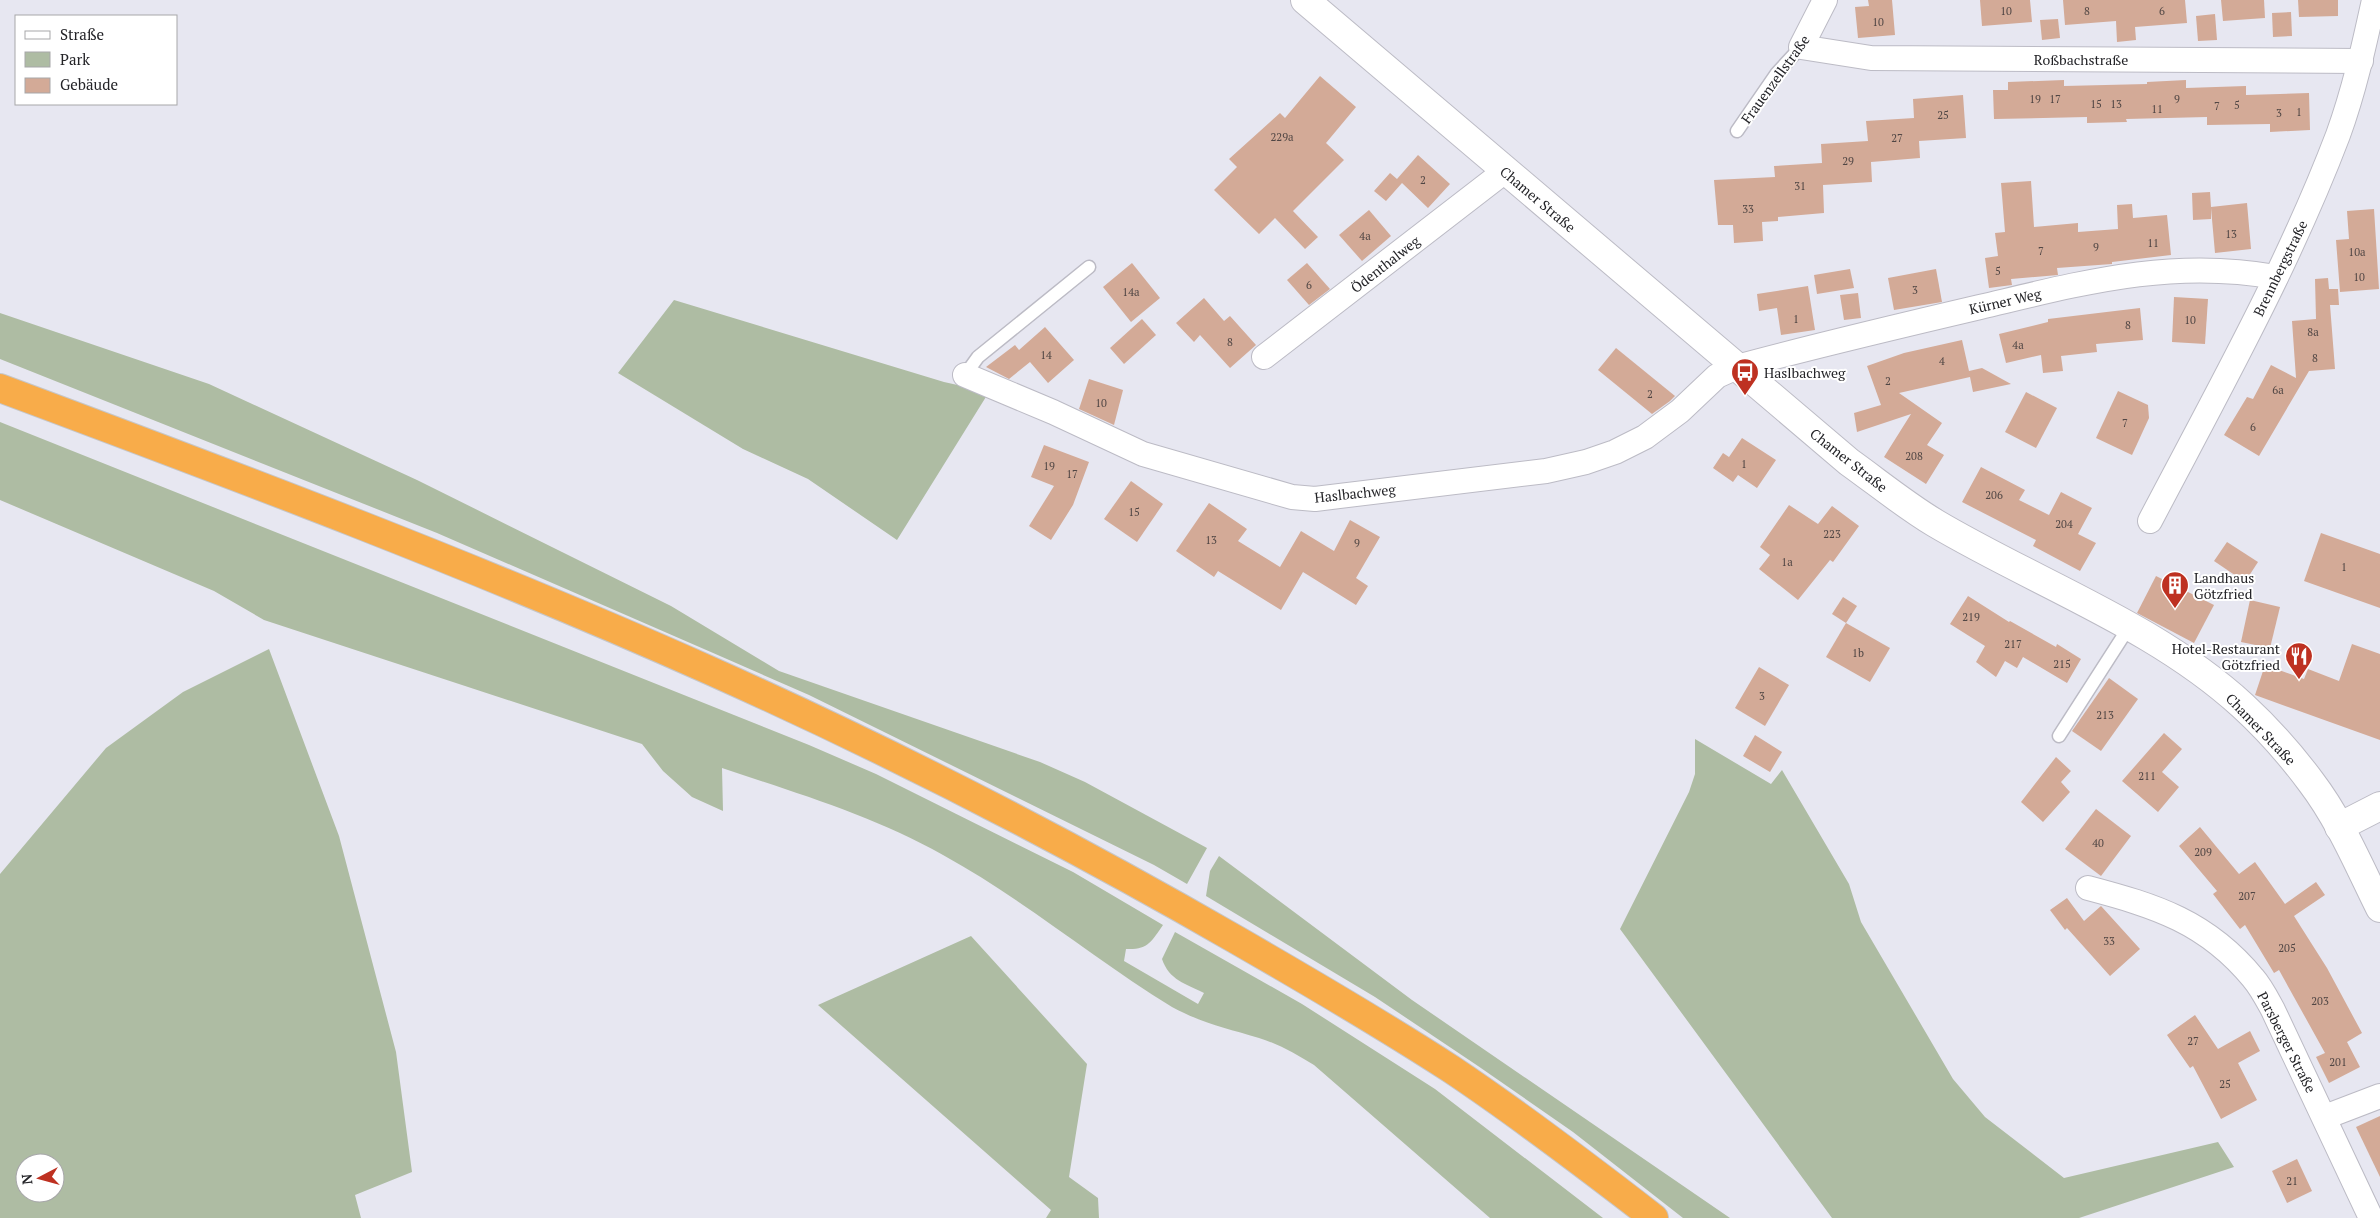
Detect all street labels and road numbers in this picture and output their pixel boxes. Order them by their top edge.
street label: Frauenzellstraße [1736,31,1814,127]
street label: Roßbachstraße [2034,50,2128,69]
street label: Chamer Straße [1496,162,1580,236]
street label: Brennbergstraße [2249,217,2311,319]
street label: Ödenthalweg [1347,231,1424,297]
street label: Kürner Weg [1967,283,2043,318]
street label: Chamer Straße [1806,424,1892,496]
street label: Haslbachweg [1314,479,1397,507]
street label: Chamer Straße [2222,689,2300,769]
street label: Parsberger Straße [2253,988,2321,1096]

